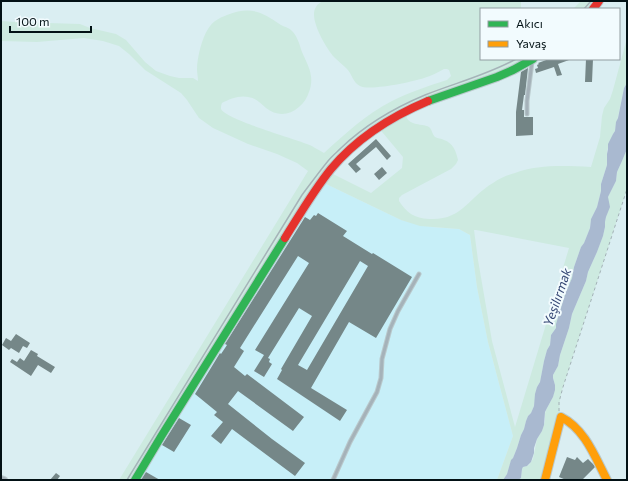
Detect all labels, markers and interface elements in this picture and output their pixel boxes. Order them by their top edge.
scale bar [10,8,91,34]
legend [480,8,620,60]
text: 100 m [16,14,50,28]
text: Akıcı [516,16,543,30]
text: Yavaş [516,36,547,50]
water label: Yeşilırmak [540,265,575,328]

